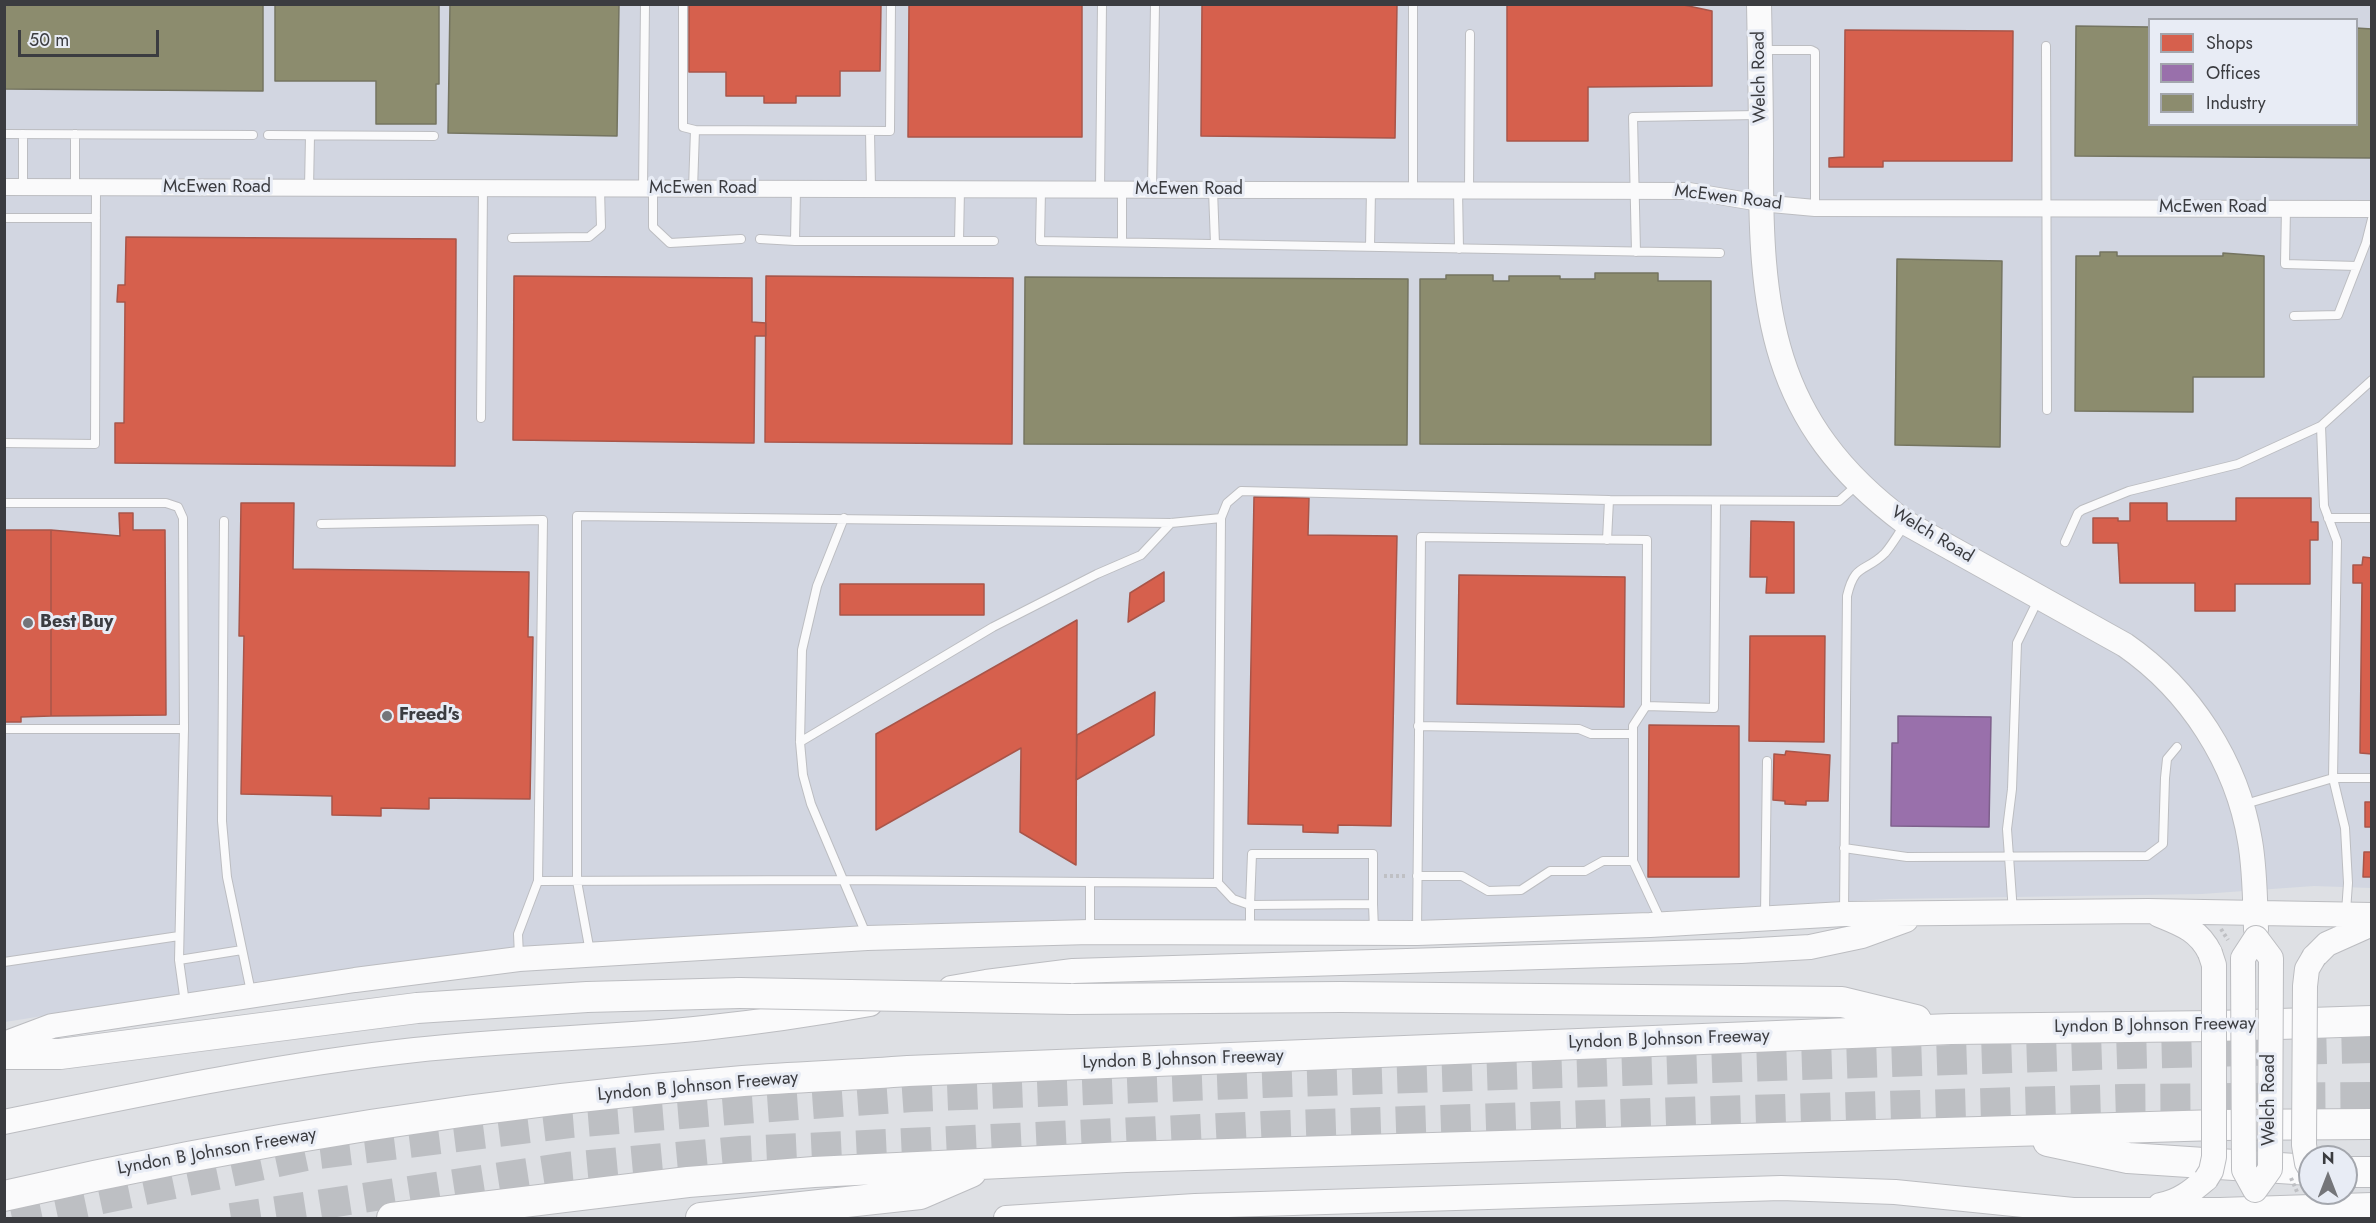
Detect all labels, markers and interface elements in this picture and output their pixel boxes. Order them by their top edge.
scale bar [21,18,162,56]
legend [2148,18,2358,126]
text: 50 m [29,27,69,53]
text: Shops [2206,30,2253,56]
street label: Welch Road [1748,31,1772,123]
text: Offices [2206,60,2260,86]
text: Industry [2206,90,2266,116]
street label: McEwen Road [163,177,271,199]
street label: McEwen Road [649,178,757,200]
street label: McEwen Road [1135,179,1243,201]
street label: McEwen Road [1673,181,1783,215]
street label: McEwen Road [2159,197,2267,219]
street label: Welch Road [1887,502,1977,568]
place label: Best Buy [40,612,113,634]
marker: Best Buy [21,616,35,630]
place label: Freed's [399,705,459,727]
marker: Freed's [380,709,394,723]
street label: Lyndon B Johnson Freeway [2054,1013,2256,1039]
street label: Lyndon B Johnson Freeway [1568,1026,1770,1054]
street label: Lyndon B Johnson Freeway [1082,1046,1284,1074]
street label: Welch Road [2259,1054,2281,1146]
street label: Lyndon B Johnson Freeway [597,1067,799,1107]
street label: Lyndon B Johnson Freeway [116,1124,318,1180]
north arrow [2298,1145,2358,1205]
text: N [2322,1147,2334,1170]

